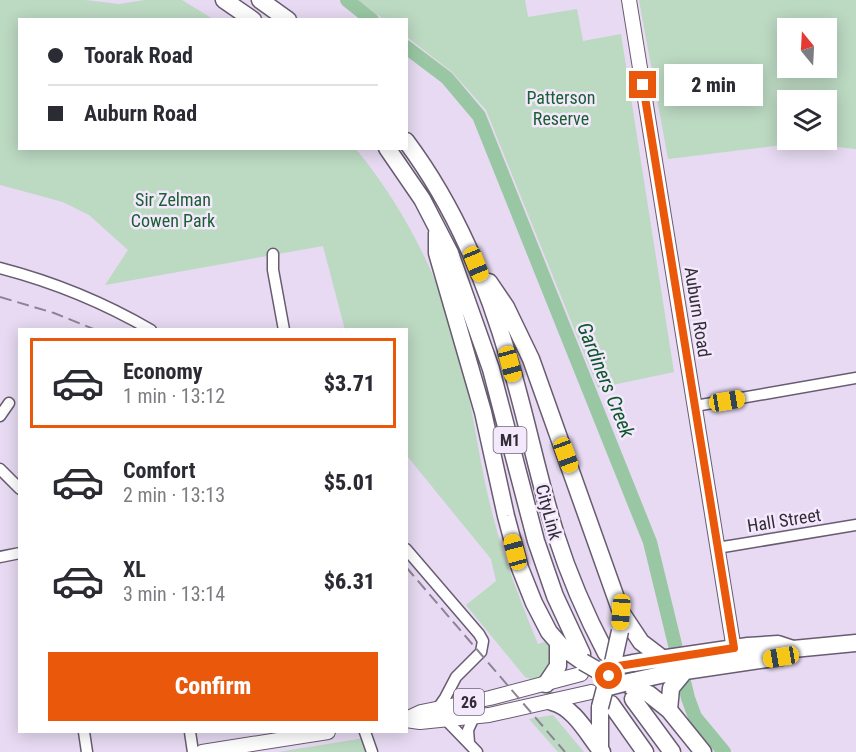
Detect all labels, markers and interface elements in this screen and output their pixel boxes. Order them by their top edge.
north arrow [777,18,837,78]
map controls [777,18,837,150]
text: Toorak Road [84,43,193,68]
callout: 2 min [664,64,763,106]
route end [629,71,656,98]
text: 2 min [691,73,736,97]
park label: Patterson Reserve [526,87,596,129]
button: layers [777,90,837,150]
text: Auburn Road [84,101,197,126]
park label: Sir Zelman Cowen Park [131,189,215,231]
car [461,244,491,284]
street label: Auburn Road [681,265,715,359]
water label: Gardiners Creek [572,319,640,442]
car [497,344,523,384]
icon: car [51,356,105,410]
text: Economy [123,359,203,384]
text: $3.71 [324,371,375,396]
text: 1 min · 13:12 [123,384,225,408]
car [708,389,746,413]
road number: M1 [494,427,526,453]
car [551,435,581,475]
icon: car [51,455,105,509]
text: Comfort [123,458,196,483]
text: $5.01 [324,470,375,495]
street label: CityLink [532,482,566,542]
text: 2 min · 13:13 [123,483,225,507]
street label: Hall Street [746,504,822,536]
car [502,532,528,572]
icon: car [51,554,105,608]
text: XL [123,557,146,582]
text: $6.31 [324,569,375,594]
text: 3 min · 13:14 [123,582,225,606]
car [611,593,631,631]
car [762,645,800,669]
button: Confirm [48,652,378,721]
route start [595,662,622,689]
road number: 26 [454,689,484,715]

